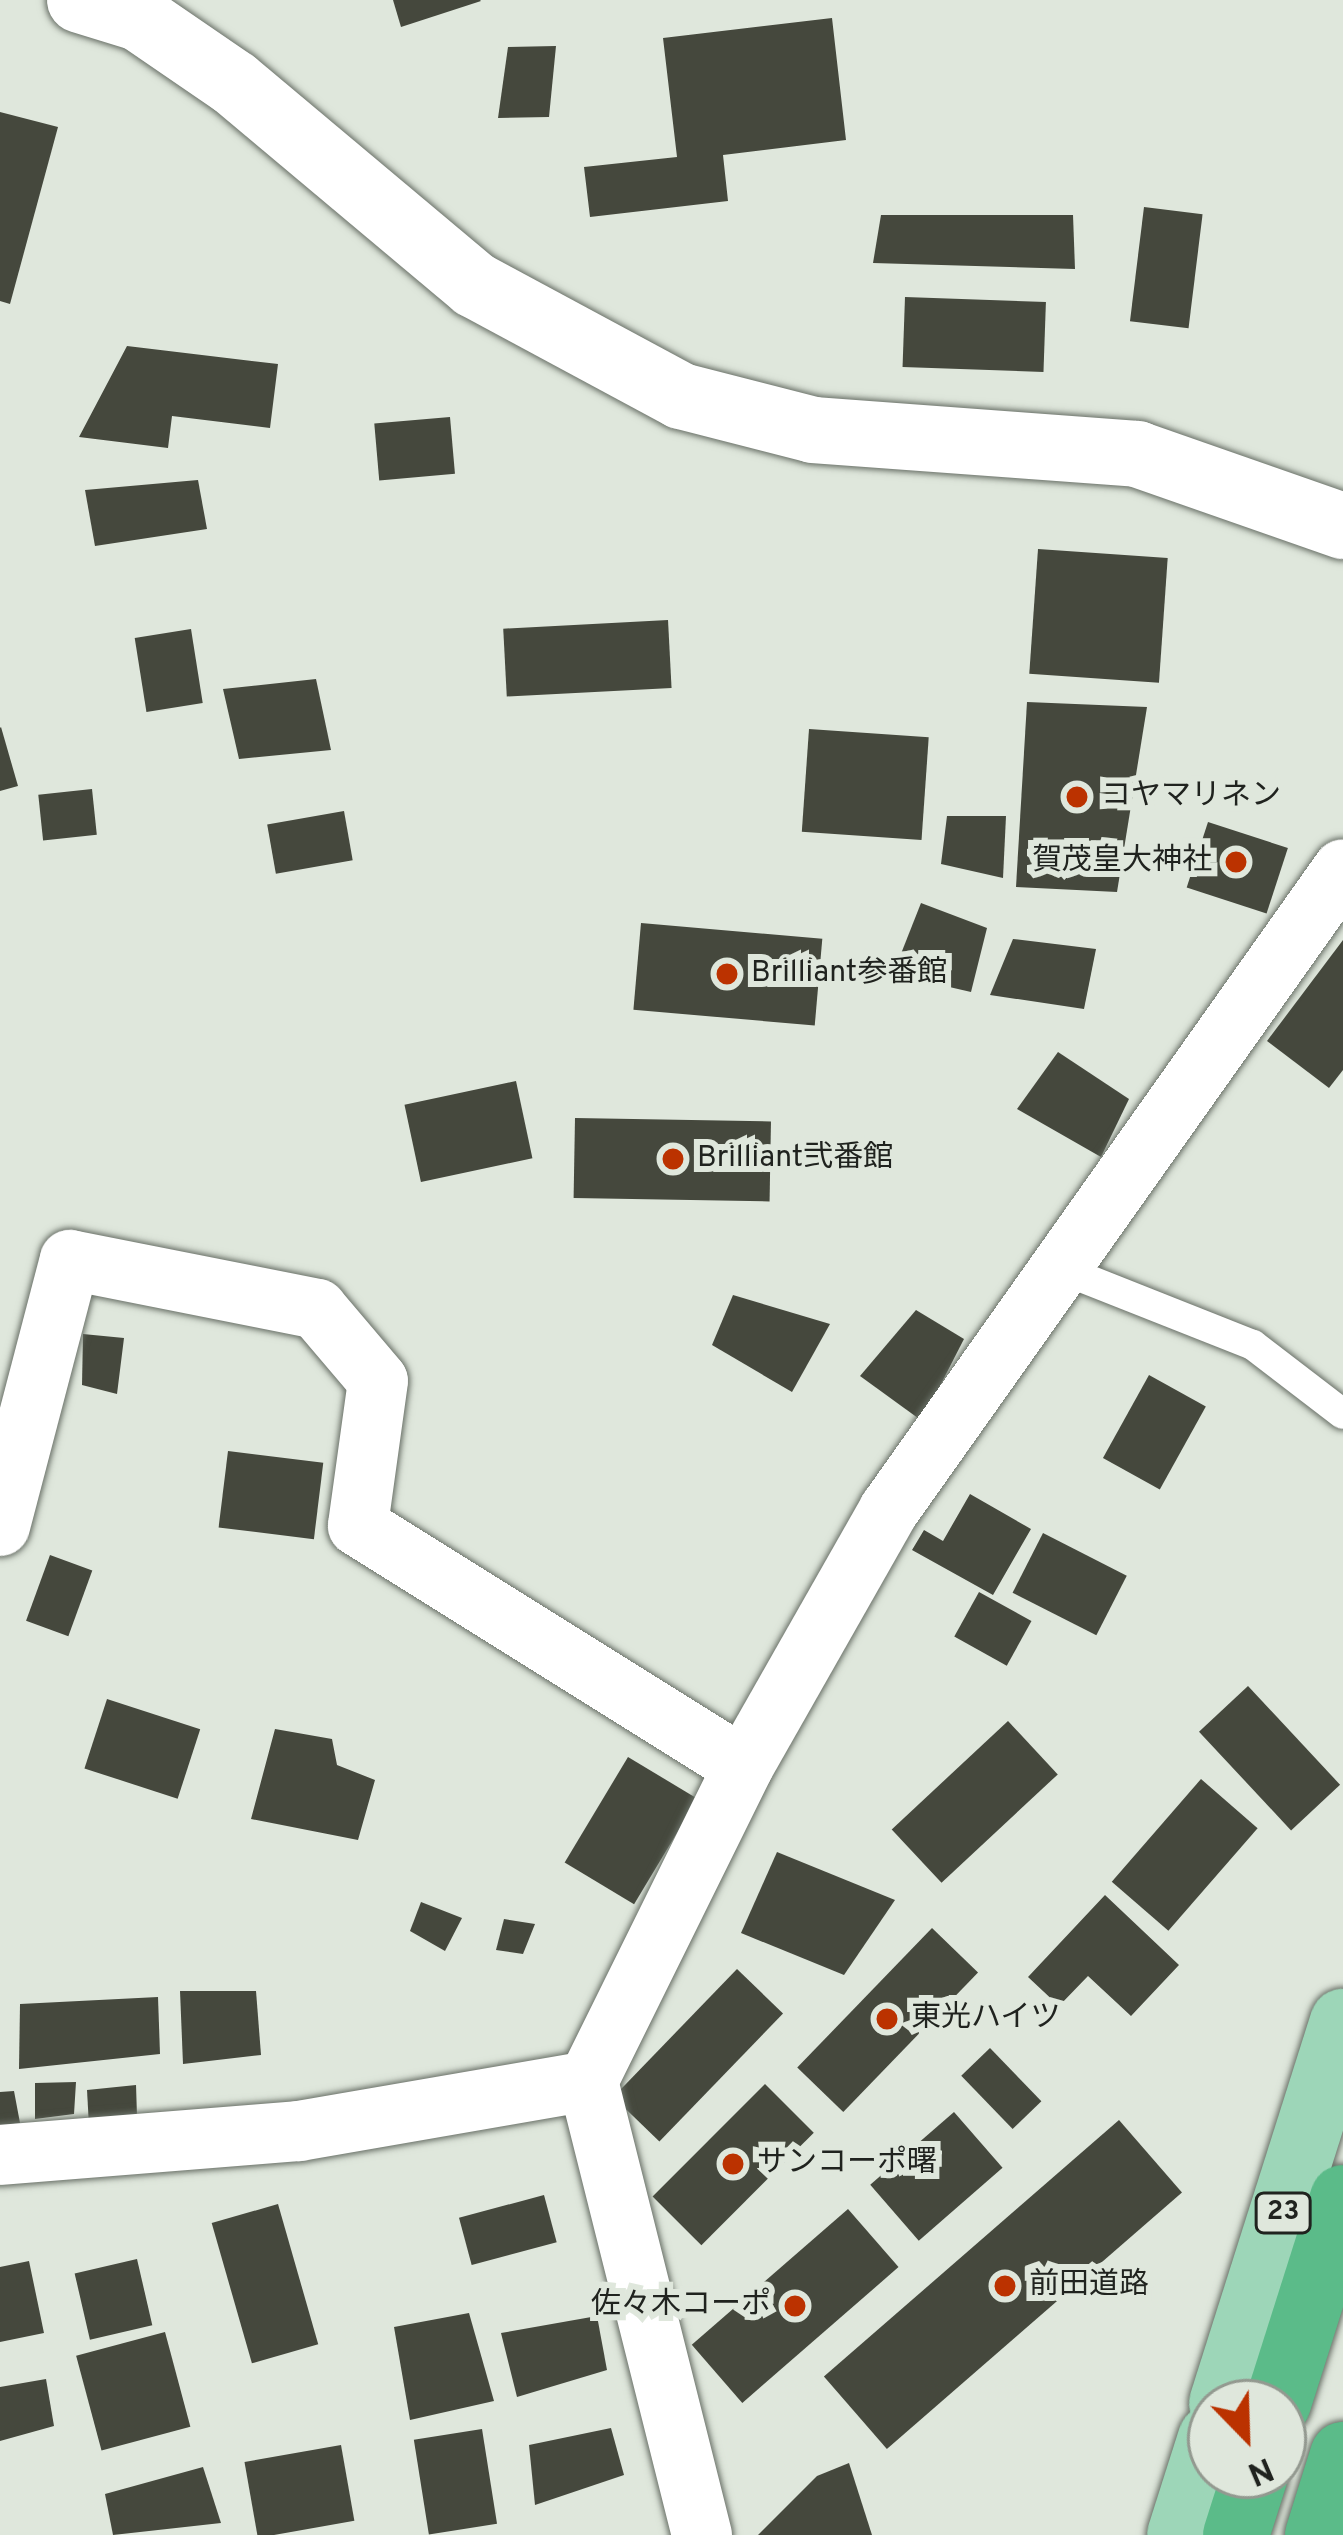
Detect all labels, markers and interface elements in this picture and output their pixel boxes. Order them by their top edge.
place label: コヤマリネン [1101,779,1281,815]
marker: コヤマリネン [1064,784,1090,810]
place label: 賀茂皇大神社 [1032,844,1212,880]
marker: 賀茂皇大神社 [1223,849,1249,875]
place label: Brilliant参番館 [751,956,947,992]
marker: Brilliant参番館 [714,961,740,987]
place label: Brilliant弐番館 [697,1141,893,1177]
marker: Brilliant弐番館 [660,1146,686,1172]
place label: 東光ハイツ [911,2001,1061,2037]
marker: 東光ハイツ [874,2006,900,2032]
place label: サンコーポ曙 [757,2146,937,2182]
marker: サンコーポ曙 [720,2151,746,2177]
road number: 23 [1253,2192,1313,2234]
place label: 前田道路 [1029,2268,1149,2304]
marker: 前田道路 [992,2273,1018,2299]
place label: 佐々木コーポ [591,2288,771,2324]
marker: 佐々木コーポ [782,2293,808,2319]
north arrow [1187,2379,1307,2499]
text: N [1241,2445,1279,2493]

